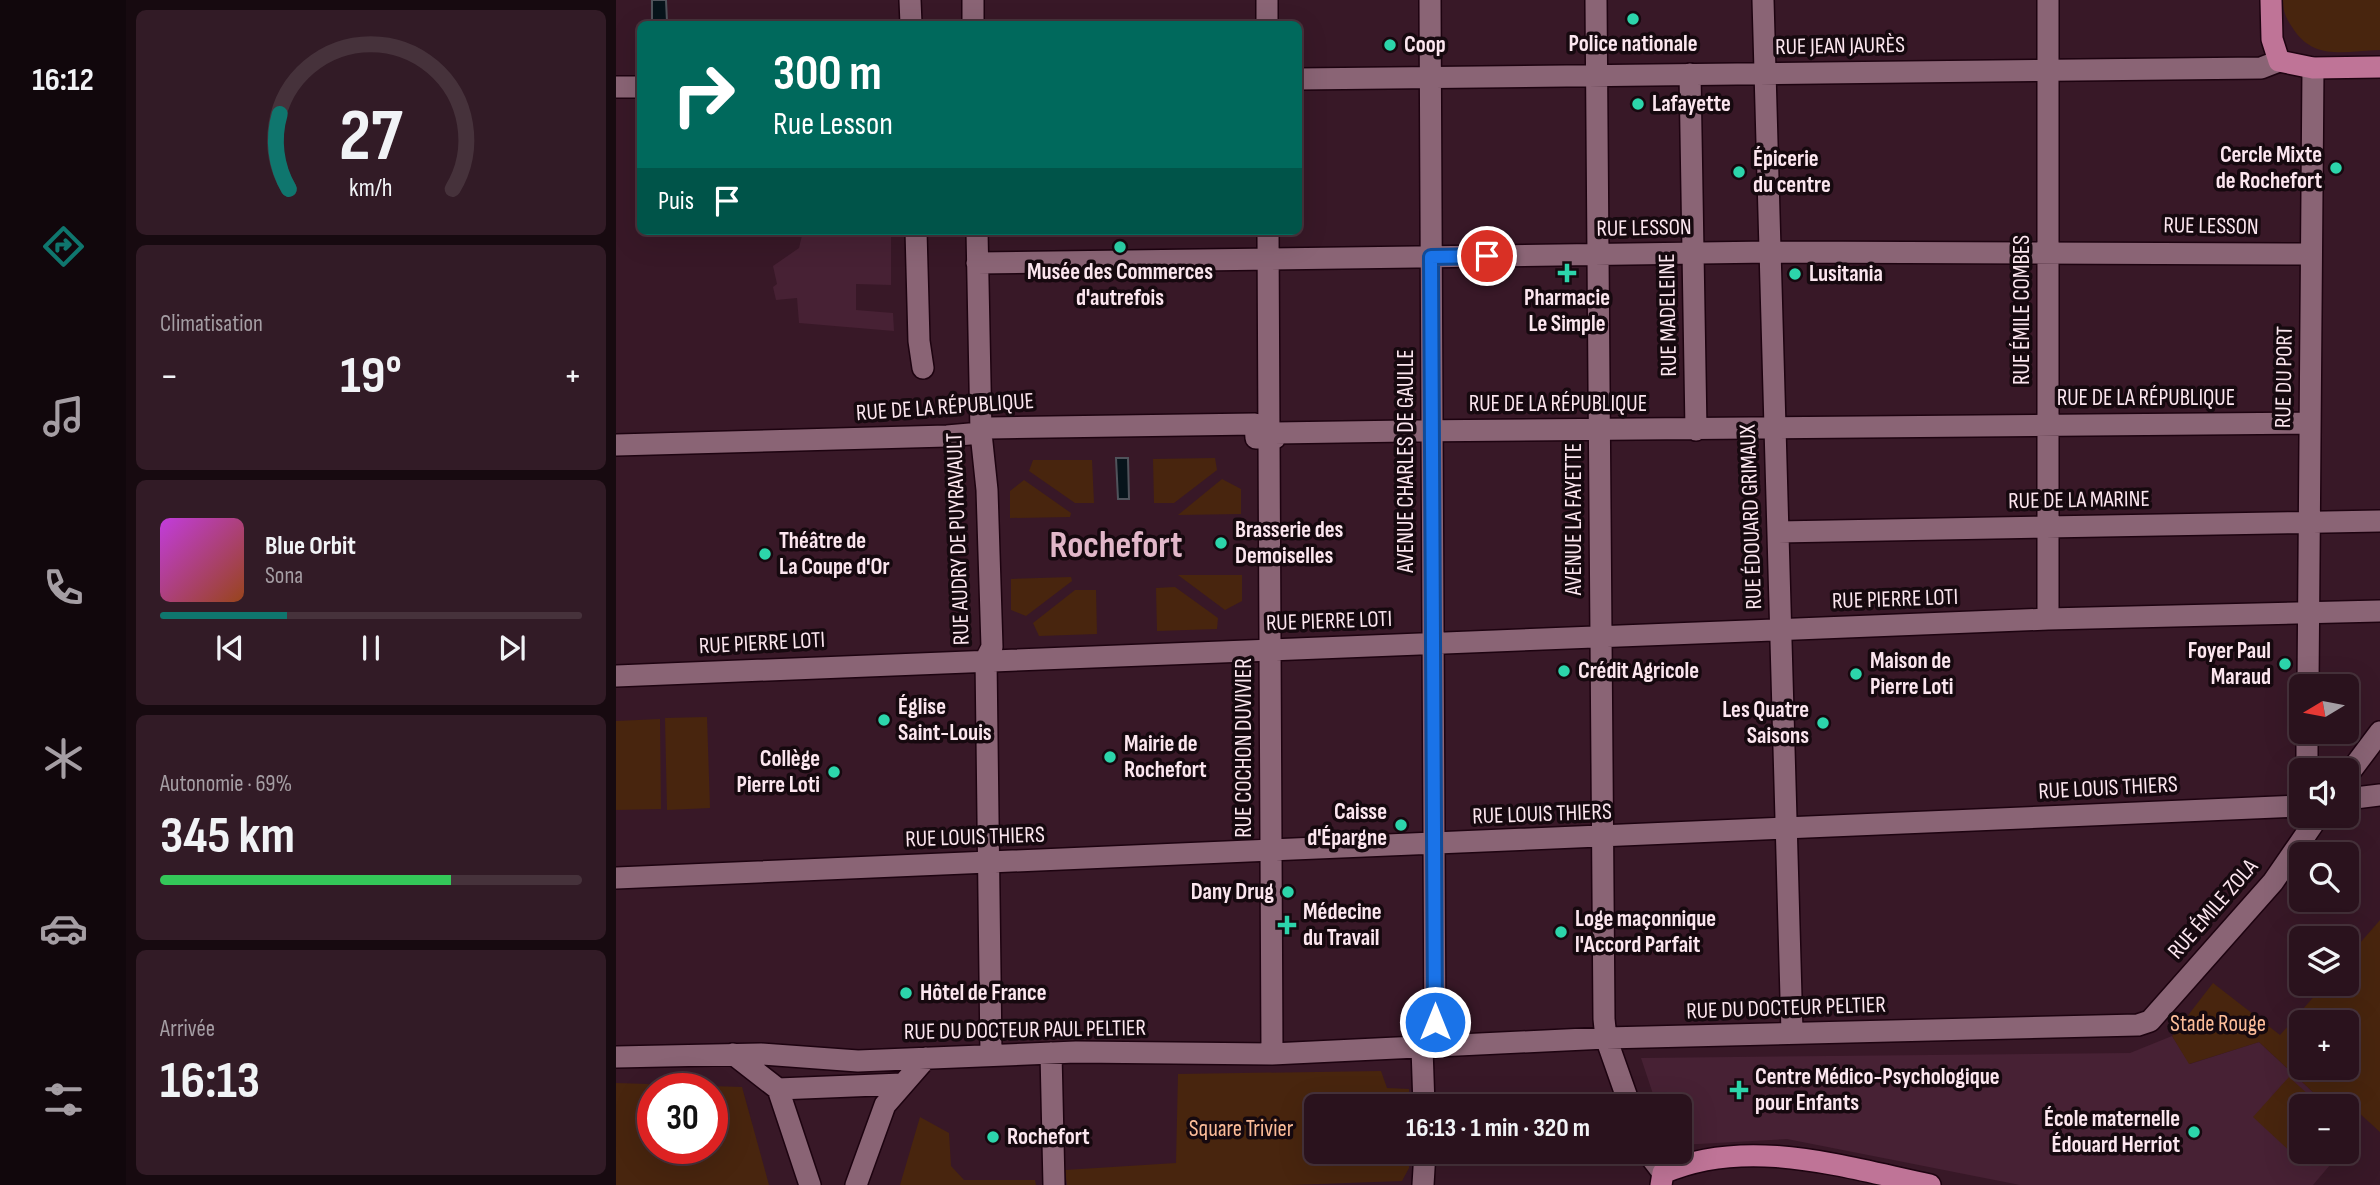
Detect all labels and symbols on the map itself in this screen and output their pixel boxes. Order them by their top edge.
marker: Police nationale [1625,11,1641,27]
place label: Police nationale [1568,30,1698,58]
place label: Coop [1404,31,1446,59]
street label: RUE JEAN JAURÈS [1775,31,1905,61]
marker: Coop [1382,37,1398,53]
place label: Lafayette [1652,90,1731,118]
marker: Lafayette [1630,96,1646,112]
place label: Cercle Mixte de Rochefort [2216,141,2322,195]
place label: Épicerie du centre [1753,145,1831,199]
marker: Cercle Mixte de Rochefort [2328,160,2344,176]
marker: Épicerie du centre [1731,164,1747,180]
street label: RUE LESSON [2163,211,2259,241]
street label: RUE LESSON [1596,213,1692,243]
pin [1457,226,1517,286]
street label: RUE ÉMILE COMBES [2008,235,2036,385]
marker: Musée des Commerces d'autrefois [1112,239,1128,255]
street label: RUE MADELEINE [1653,253,1683,377]
place label: Musée des Commerces d'autrefois [1027,258,1213,312]
place label: Lusitania [1809,260,1883,288]
marker: Pharmacie Le Simple [1559,265,1575,281]
marker: Lusitania [1787,266,1803,282]
place label: Pharmacie Le Simple [1524,284,1610,338]
street label: RUE DU PORT [2269,326,2299,428]
street label: AVENUE CHARLES DE GAULLE [1392,349,1420,574]
street label: RUE DE LA RÉPUBLIQUE [2057,384,2235,412]
street label: RUE DE LA RÉPUBLIQUE [855,387,1035,427]
street label: RUE DE LA RÉPUBLIQUE [1469,390,1647,418]
street label: RUE ÉDOUARD GRIMAUX [1734,424,1768,610]
street label: RUE AUDRY DE PUYRAVAULT [940,432,976,646]
street label: AVENUE LA FAYETTE [1560,443,1588,596]
street label: RUE DE LA MARINE [2008,485,2150,515]
place label: Brasserie des Demoiselles [1235,516,1344,570]
district label: Rochefort [1049,524,1183,568]
place label: Théâtre de La Coupe d'Or [779,527,890,581]
marker: Brasserie des Demoiselles [1213,535,1229,551]
marker: Théâtre de La Coupe d'Or [757,546,773,562]
street label: RUE PIERRE LOTI [1831,583,1959,615]
street label: RUE PIERRE LOTI [1265,605,1393,637]
street label: RUE PIERRE LOTI [698,626,826,660]
place label: Foyer Paul Maraud [2188,637,2271,691]
place label: Maison de Pierre Loti [1870,647,1953,701]
marker: Foyer Paul Maraud [2277,656,2293,672]
place label: Crédit Agricole [1578,657,1699,685]
street label: RUE COCHON DUVIVIER [1230,658,1258,838]
marker: Crédit Agricole [1556,663,1572,679]
marker: Maison de Pierre Loti [1848,666,1864,682]
north arrow [2289,674,2359,744]
place label: Église Saint-Louis [898,693,992,747]
place label: Les Quatre Saisons [1722,696,1809,750]
marker: Église Saint-Louis [876,712,892,728]
marker: Les Quatre Saisons [1815,715,1831,731]
place label: Mairie de Rochefort [1124,730,1207,784]
place label: Collège Pierre Loti [737,745,820,799]
marker: Mairie de Rochefort [1102,749,1118,765]
marker: Collège Pierre Loti [826,764,842,780]
street label: RUE LOUIS THIERS [2038,770,2178,806]
place label: Caisse d'Épargne [1307,798,1387,852]
street label: RUE LOUIS THIERS [1472,798,1612,830]
marker: Caisse d'Épargne [1393,817,1409,833]
street label: RUE LOUIS THIERS [905,821,1045,853]
street label: RUE ÉMILE ZOLA [2162,853,2264,965]
place label: Dany Drug [1191,878,1274,906]
marker: Dany Drug [1280,884,1296,900]
place label: Médecine du Travail [1303,898,1382,952]
place label: Loge maçonnique l'Accord Parfait [1575,905,1716,959]
marker: Médecine du Travail [1277,915,1297,935]
marker: Loge maçonnique l'Accord Parfait [1553,924,1569,940]
place label: Hôtel de France [920,979,1047,1007]
marker: Hôtel de France [898,985,914,1001]
position arrow [1398,985,1472,1059]
street label: RUE DU DOCTEUR PELTIER [1686,991,1887,1025]
park label: Stade Rouge [2170,1010,2266,1038]
street label: RUE DU DOCTEUR PAUL PELTIER [904,1014,1147,1046]
place label: Centre Médico-Psychologique pour Enfants [1755,1063,2000,1117]
speed limit sign: 30 [637,1073,728,1164]
marker: Centre Médico-Psychologique pour Enfants [1729,1080,1749,1100]
place label: École maternelle Édouard Herriot [2044,1105,2180,1159]
park label: Square Trivier [1189,1115,1294,1143]
place label: Rochefort [1007,1123,1090,1151]
marker: École maternelle Édouard Herriot [2186,1124,2202,1140]
marker: Rochefort [985,1129,1001,1145]

